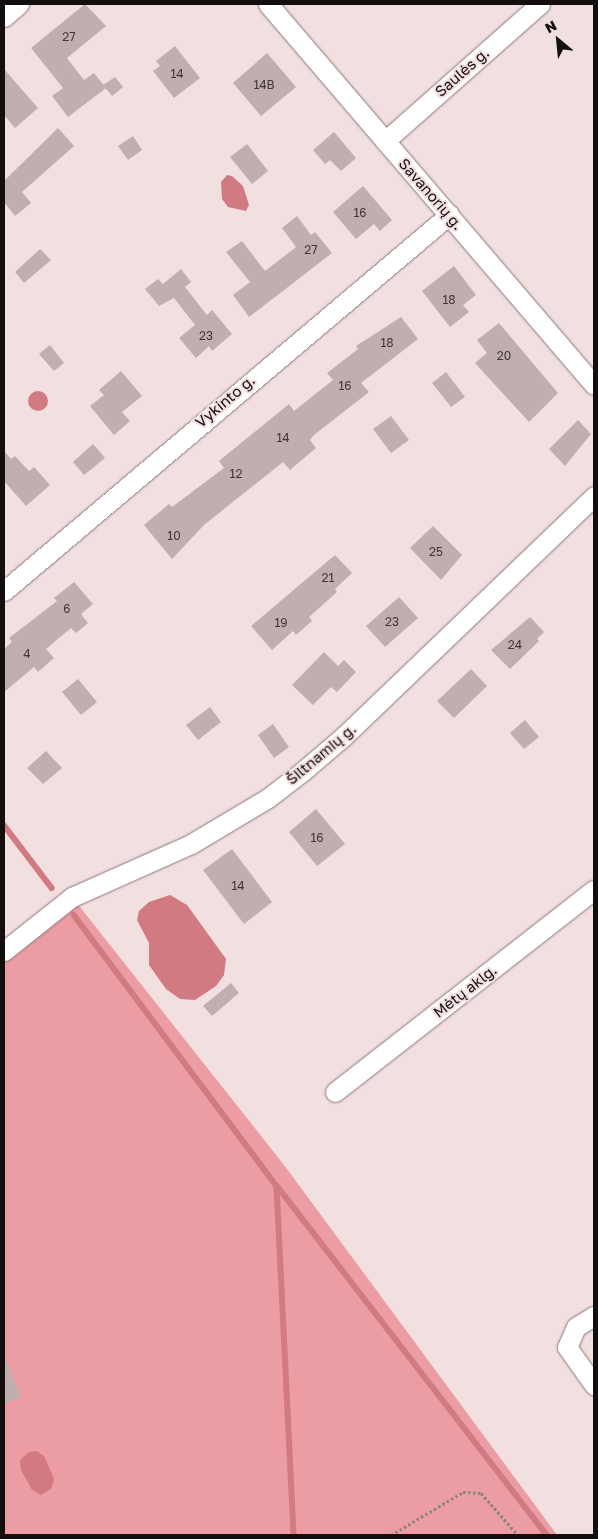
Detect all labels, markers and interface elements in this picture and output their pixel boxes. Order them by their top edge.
north arrow [533,15,583,65]
text: N [542,16,559,36]
house number: 27 [62,30,76,44]
street label: Saulės g. [431,44,493,100]
house number: 14 [170,67,184,81]
house number: 14B [253,78,275,92]
street label: Savanorių g. [395,155,467,233]
house number: 16 [353,206,367,220]
house number: 27 [304,243,318,257]
house number: 18 [442,293,456,307]
house number: 23 [199,329,213,343]
house number: 18 [380,336,394,350]
house number: 20 [497,349,511,363]
street label: Vykinto g. [191,371,259,431]
house number: 16 [338,379,352,393]
house number: 14 [276,431,290,445]
house number: 12 [230,467,242,481]
house number: 10 [167,529,181,543]
house number: 25 [429,545,443,559]
house number: 21 [322,571,334,585]
house number: 6 [63,602,71,616]
house number: 23 [385,615,399,629]
house number: 19 [274,616,288,630]
house number: 24 [508,638,522,652]
house number: 4 [23,647,31,661]
street label: Šiltnamių g. [282,720,360,788]
house number: 16 [310,831,324,845]
house number: 14 [231,879,245,893]
street label: Mėtų aklg. [430,961,500,1021]

